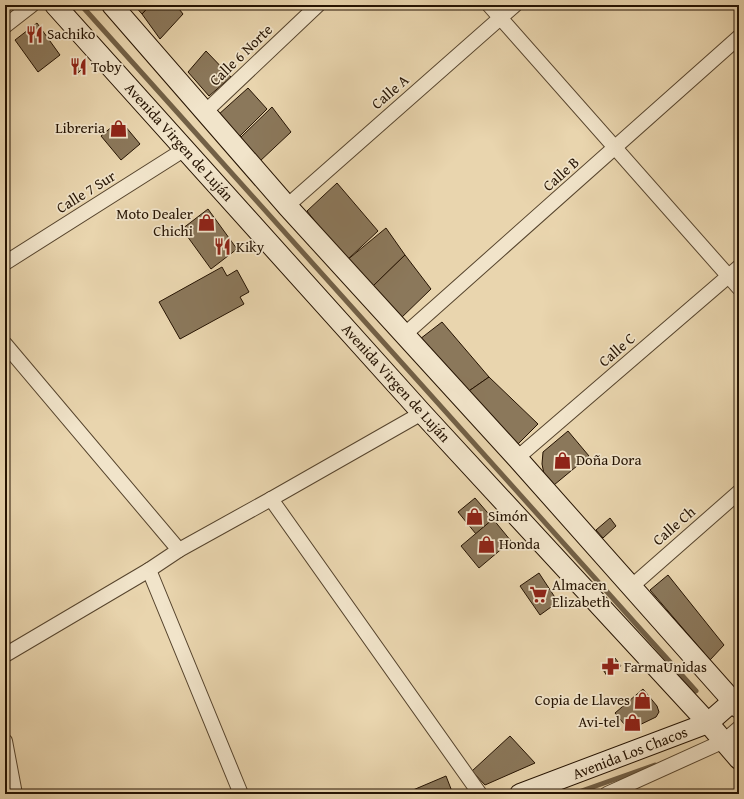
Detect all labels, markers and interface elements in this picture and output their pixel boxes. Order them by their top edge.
street label: Calle 6 Norte [204,19,277,90]
place label: Sachiko [47,23,96,44]
restaurant icon: Sachiko [24,24,44,44]
place label: Toby [91,56,122,77]
restaurant icon: Toby [68,57,88,77]
street label: Calle A [367,70,413,114]
street label: Avenida Virgen de Luján [120,78,239,206]
place label: Libreria [55,117,105,138]
shop icon: Libreria [108,118,128,138]
street label: Calle B [538,152,583,196]
street label: Calle 7 Sur [52,165,119,218]
place label: Moto Dealer Chichi [116,203,193,241]
shop icon: Moto Dealer Chichi [196,213,216,233]
place label: Kiky [236,236,265,257]
restaurant icon: Kiky [213,237,233,257]
street label: Avenida Virgen de Luján [337,319,456,447]
street label: Calle C [594,328,639,371]
place label: Doña Dora [576,449,641,470]
shop icon: Doña Dora [553,450,573,470]
street label: Calle Ch [648,501,700,550]
place label: Simón [488,505,528,526]
shop icon: Simón [465,506,485,526]
place label: Honda [499,533,540,554]
shop icon: Honda [476,534,496,554]
place label: Almacen Elizabeth [552,574,611,612]
supermarket icon: Almacen Elizabeth [529,584,549,604]
place label: FarmaUnidas [624,656,707,677]
pharmacy icon: FarmaUnidas [601,657,621,677]
place label: Copia de Llaves [535,689,630,710]
shop icon: Copia de Llaves [633,690,653,710]
place label: Avi-tel [578,711,620,732]
shop icon: Avi-tel [623,712,643,732]
street label: Avenida Los Chacos [569,721,690,784]

